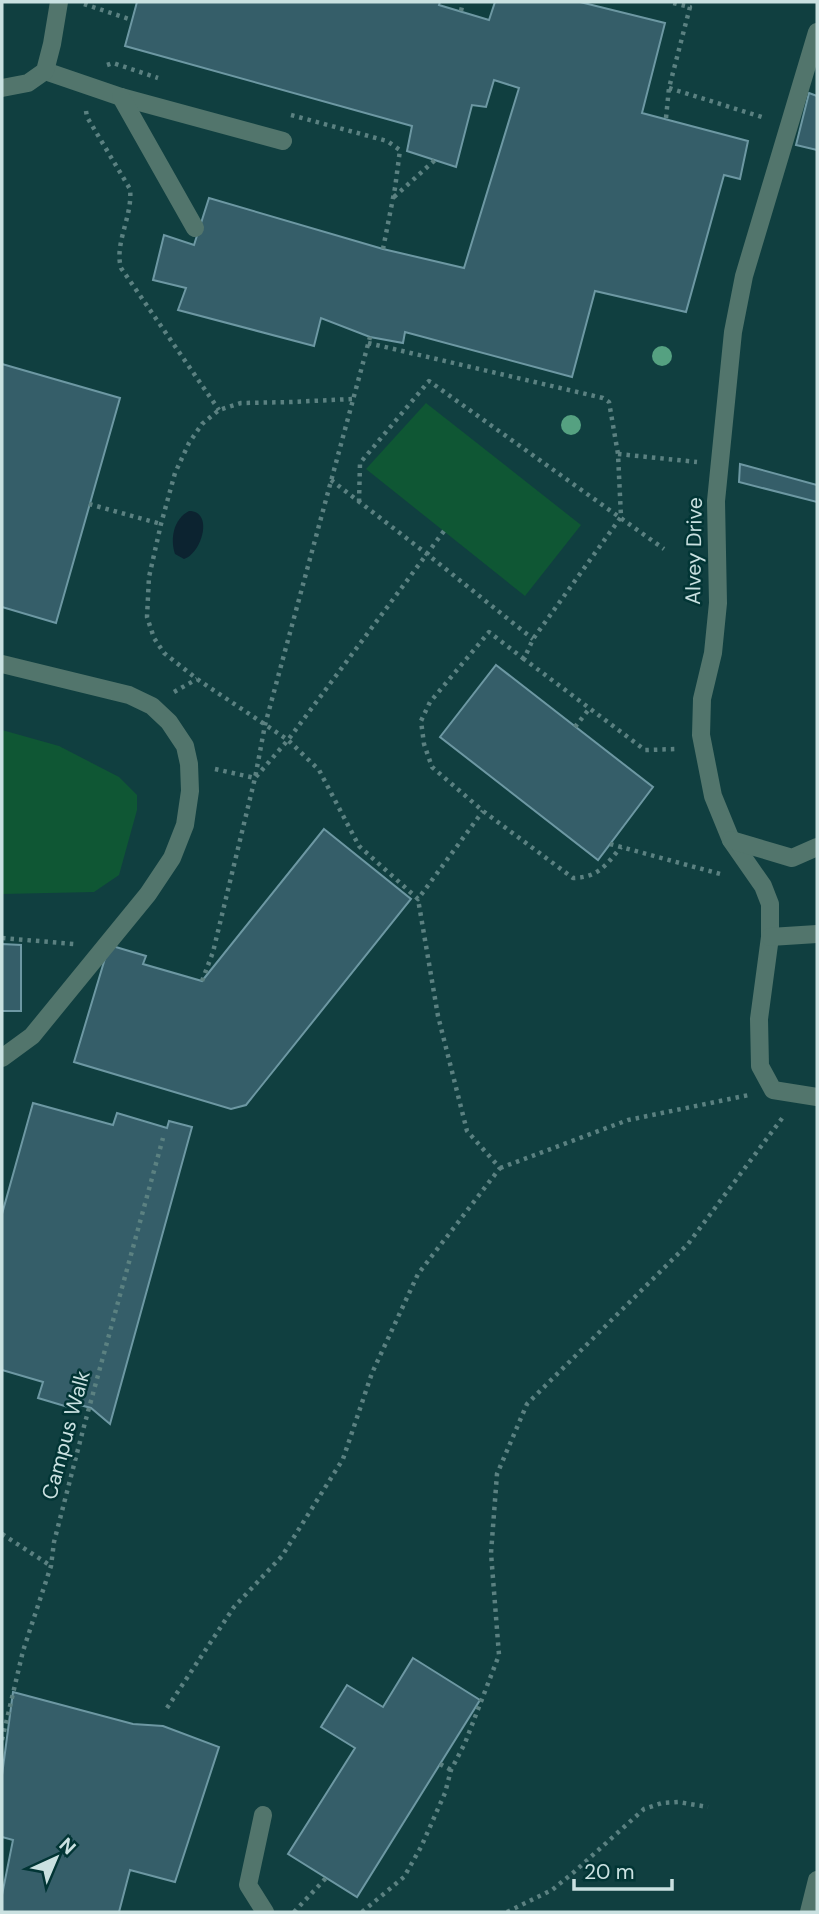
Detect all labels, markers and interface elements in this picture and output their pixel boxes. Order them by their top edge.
street label: Alvey Drive [679,497,709,605]
street label: Campus Walk [35,1367,97,1503]
north arrow [21,1823,91,1893]
text: N [54,1832,81,1860]
scale bar [574,1848,672,1892]
text: 20 m [584,1858,635,1886]

